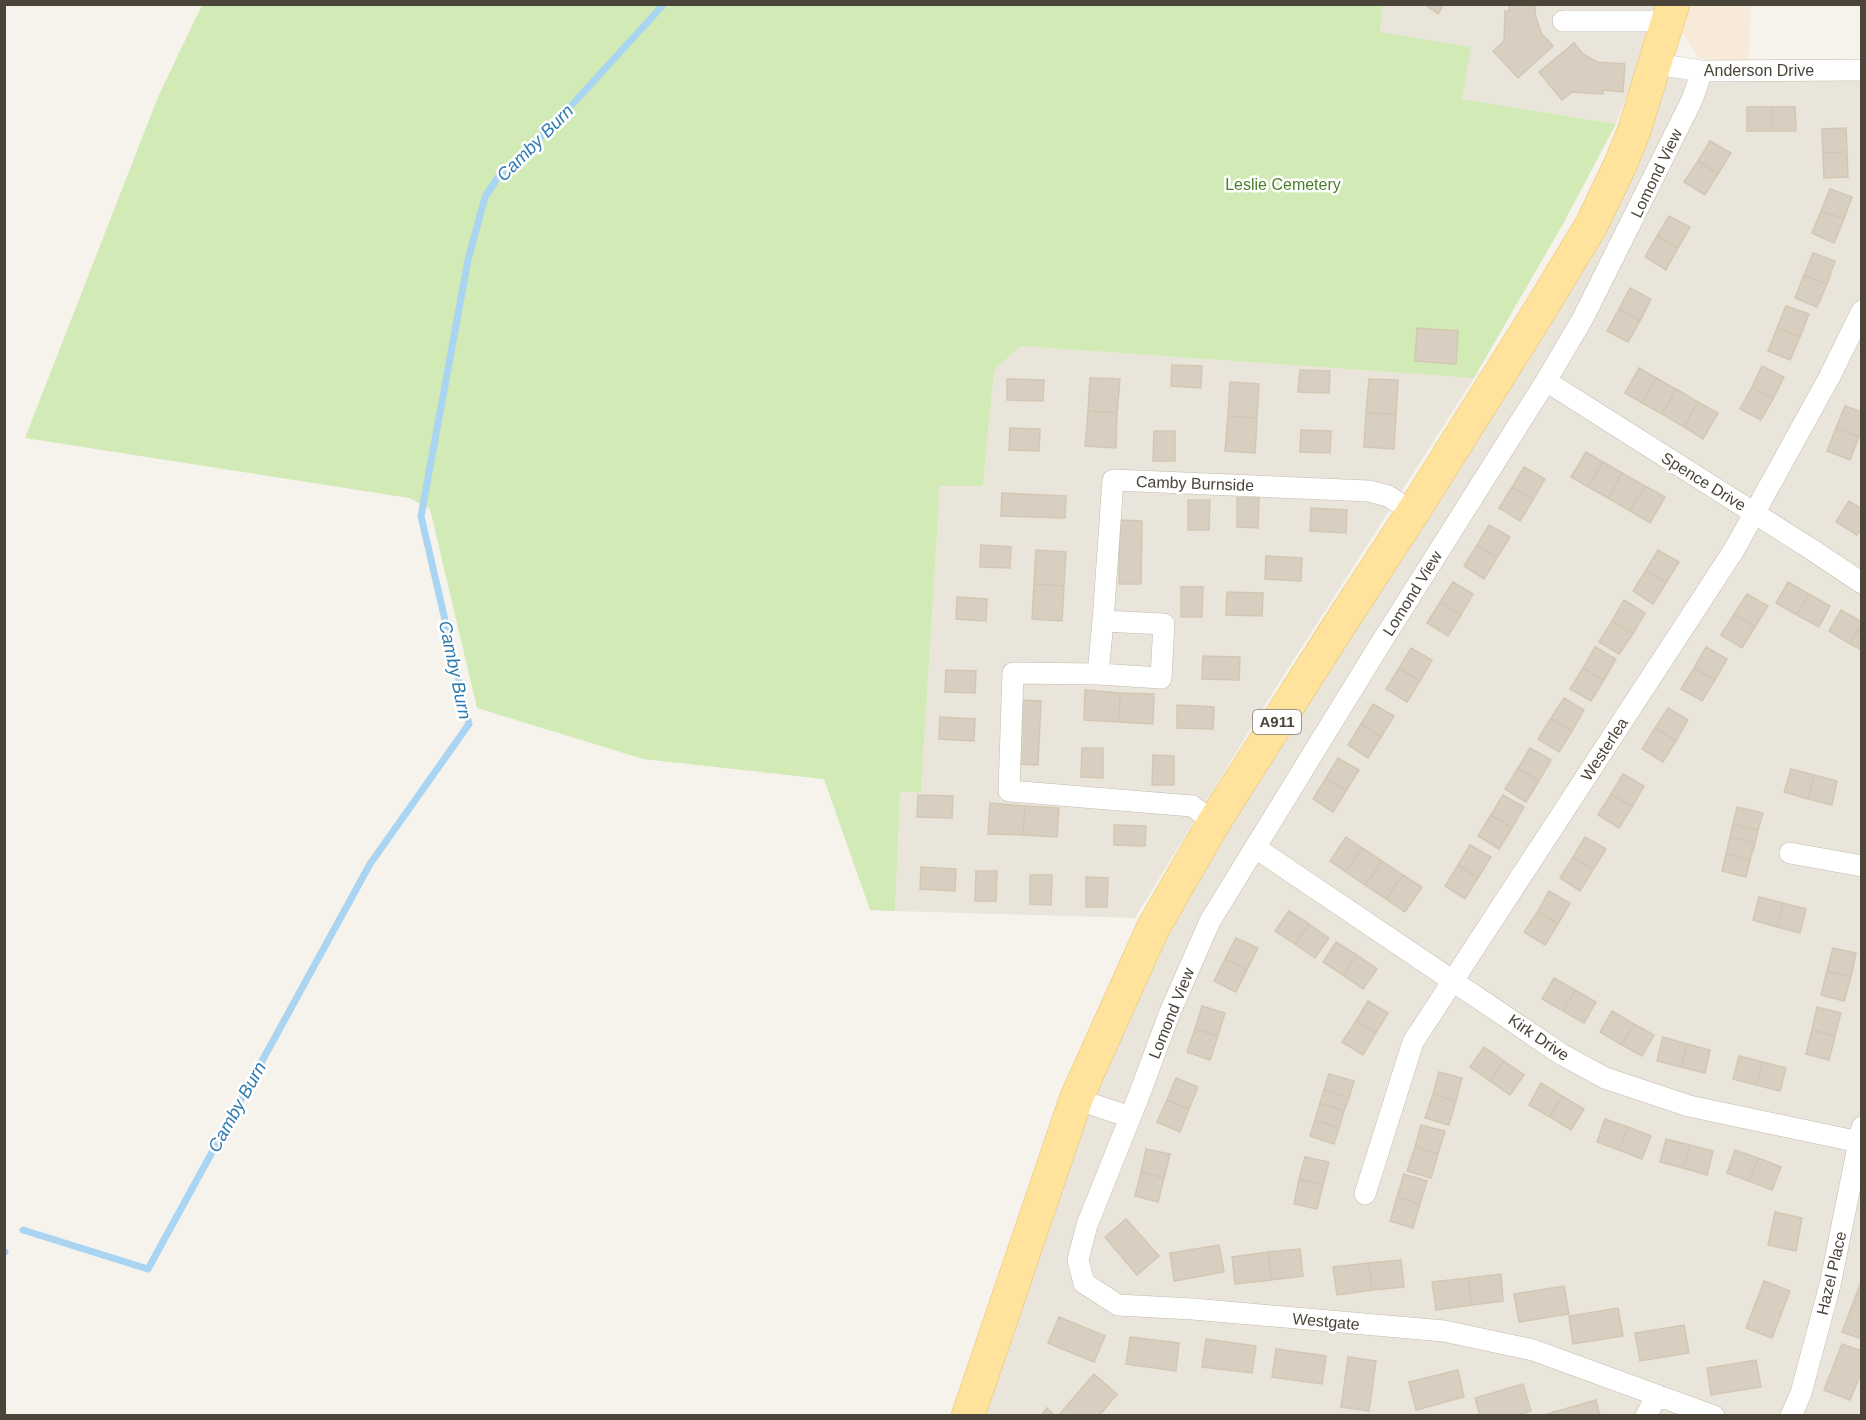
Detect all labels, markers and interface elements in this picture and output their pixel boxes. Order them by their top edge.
street label: Anderson Drive [1704,62,1814,79]
water label: Camby Burn [493,101,577,185]
street label: Lomond View [1628,126,1685,220]
park label: Leslie Cemetery [1225,176,1341,193]
street label: Spence Drive [1659,449,1749,514]
street label: Camby Burnside [1136,473,1254,494]
street label: Lomond View [1380,547,1445,639]
water label: Camby Burn [435,619,475,721]
road number: A911 [1253,710,1301,734]
street label: Westerlea [1578,714,1631,784]
street label: Lomond View [1145,965,1198,1061]
street label: Kirk Drive [1505,1011,1572,1064]
water label: Camby Burn [204,1058,270,1156]
street label: Hazel Place [1814,1230,1849,1317]
street label: Westgate [1292,1310,1360,1333]

